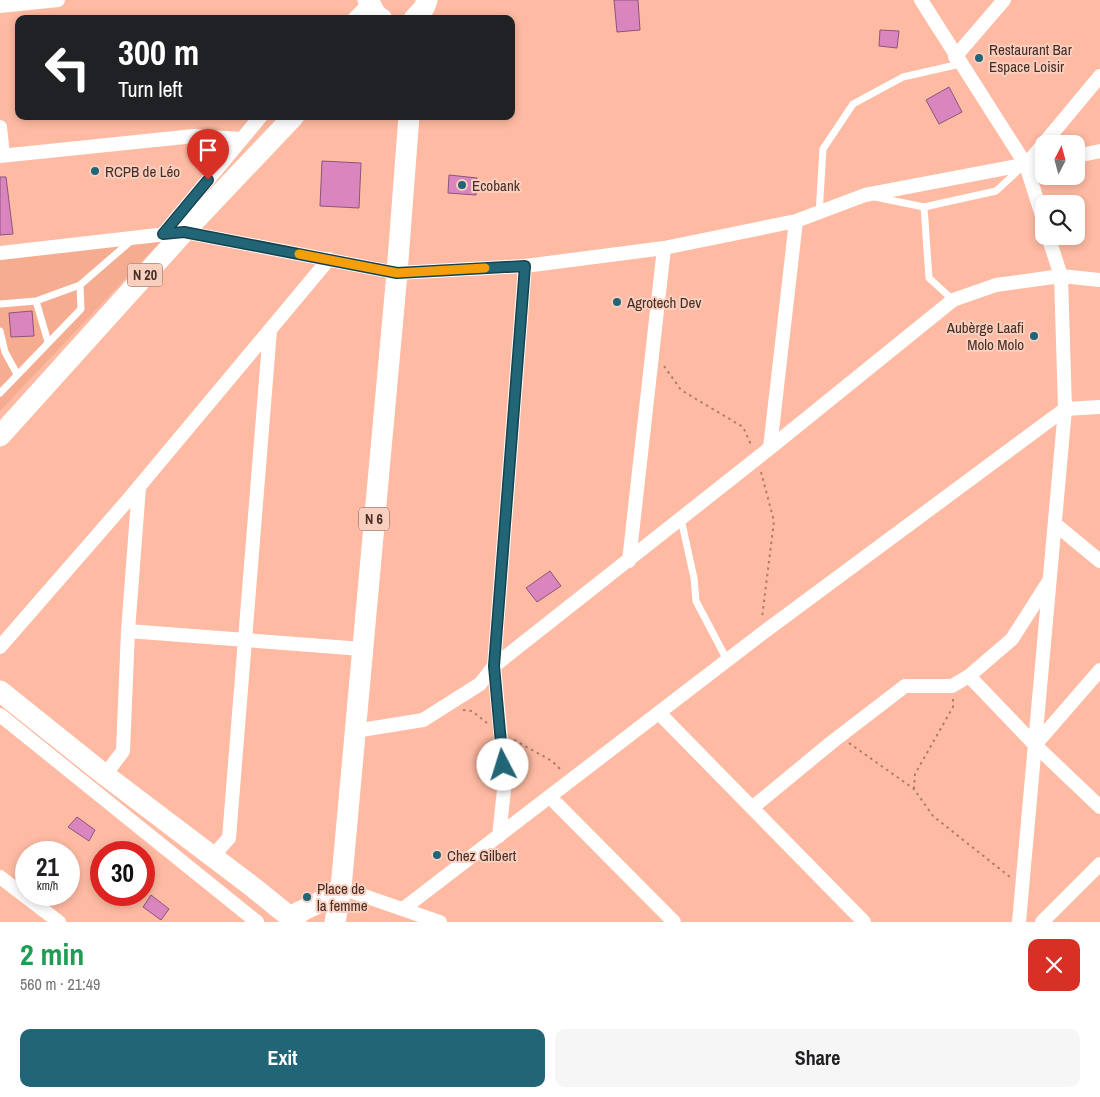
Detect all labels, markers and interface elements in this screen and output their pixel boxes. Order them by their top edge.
text: 300 m [118,29,199,76]
icon: left [35,35,100,100]
place label: Restaurant Bar Espace Loisir [989,39,1072,77]
marker: Restaurant Bar Espace Loisir [973,52,985,64]
text: Turn left [118,74,183,104]
pin [187,129,229,180]
north arrow [1035,135,1085,185]
map controls [1035,135,1085,245]
icon: arrive [194,136,222,164]
place label: RCPB de Léo [105,161,180,182]
marker: RCPB de Léo [89,165,101,177]
place label: Ecobank [472,175,521,196]
marker: Ecobank [456,179,468,191]
button: search [1035,195,1085,245]
road number: N 20 [128,264,162,286]
place label: Agrotech Dev [626,292,702,313]
marker: Agrotech Dev [611,296,623,308]
place label: Aubèrge Laafi Molo Molo [946,317,1024,355]
marker: Aubèrge Laafi Molo Molo [1028,330,1040,342]
road number: N 6 [359,508,389,530]
position arrow [476,738,528,790]
speed limit sign: 30 [90,841,155,906]
place label: Chez Gilbert [447,845,517,866]
marker: Chez Gilbert [431,849,443,861]
text: 21 [36,850,59,884]
text: km/h [37,878,58,894]
place label: Place de la femme [317,878,368,916]
marker: Place de la femme [301,891,313,903]
text: 2 min [20,934,84,974]
button: close [1028,939,1080,991]
text: 560 m · 21:49 [20,973,100,995]
button: Exit [20,1029,545,1087]
button: Share [555,1029,1080,1087]

